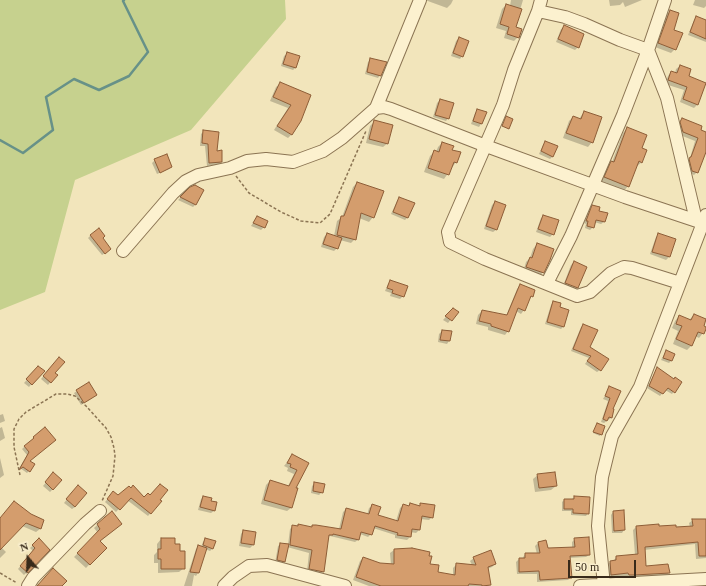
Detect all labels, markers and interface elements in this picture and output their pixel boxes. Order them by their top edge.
north arrow [8,538,48,578]
text: N [18,540,30,554]
scale bar [570,552,638,578]
text: 50 m [575,560,599,574]

